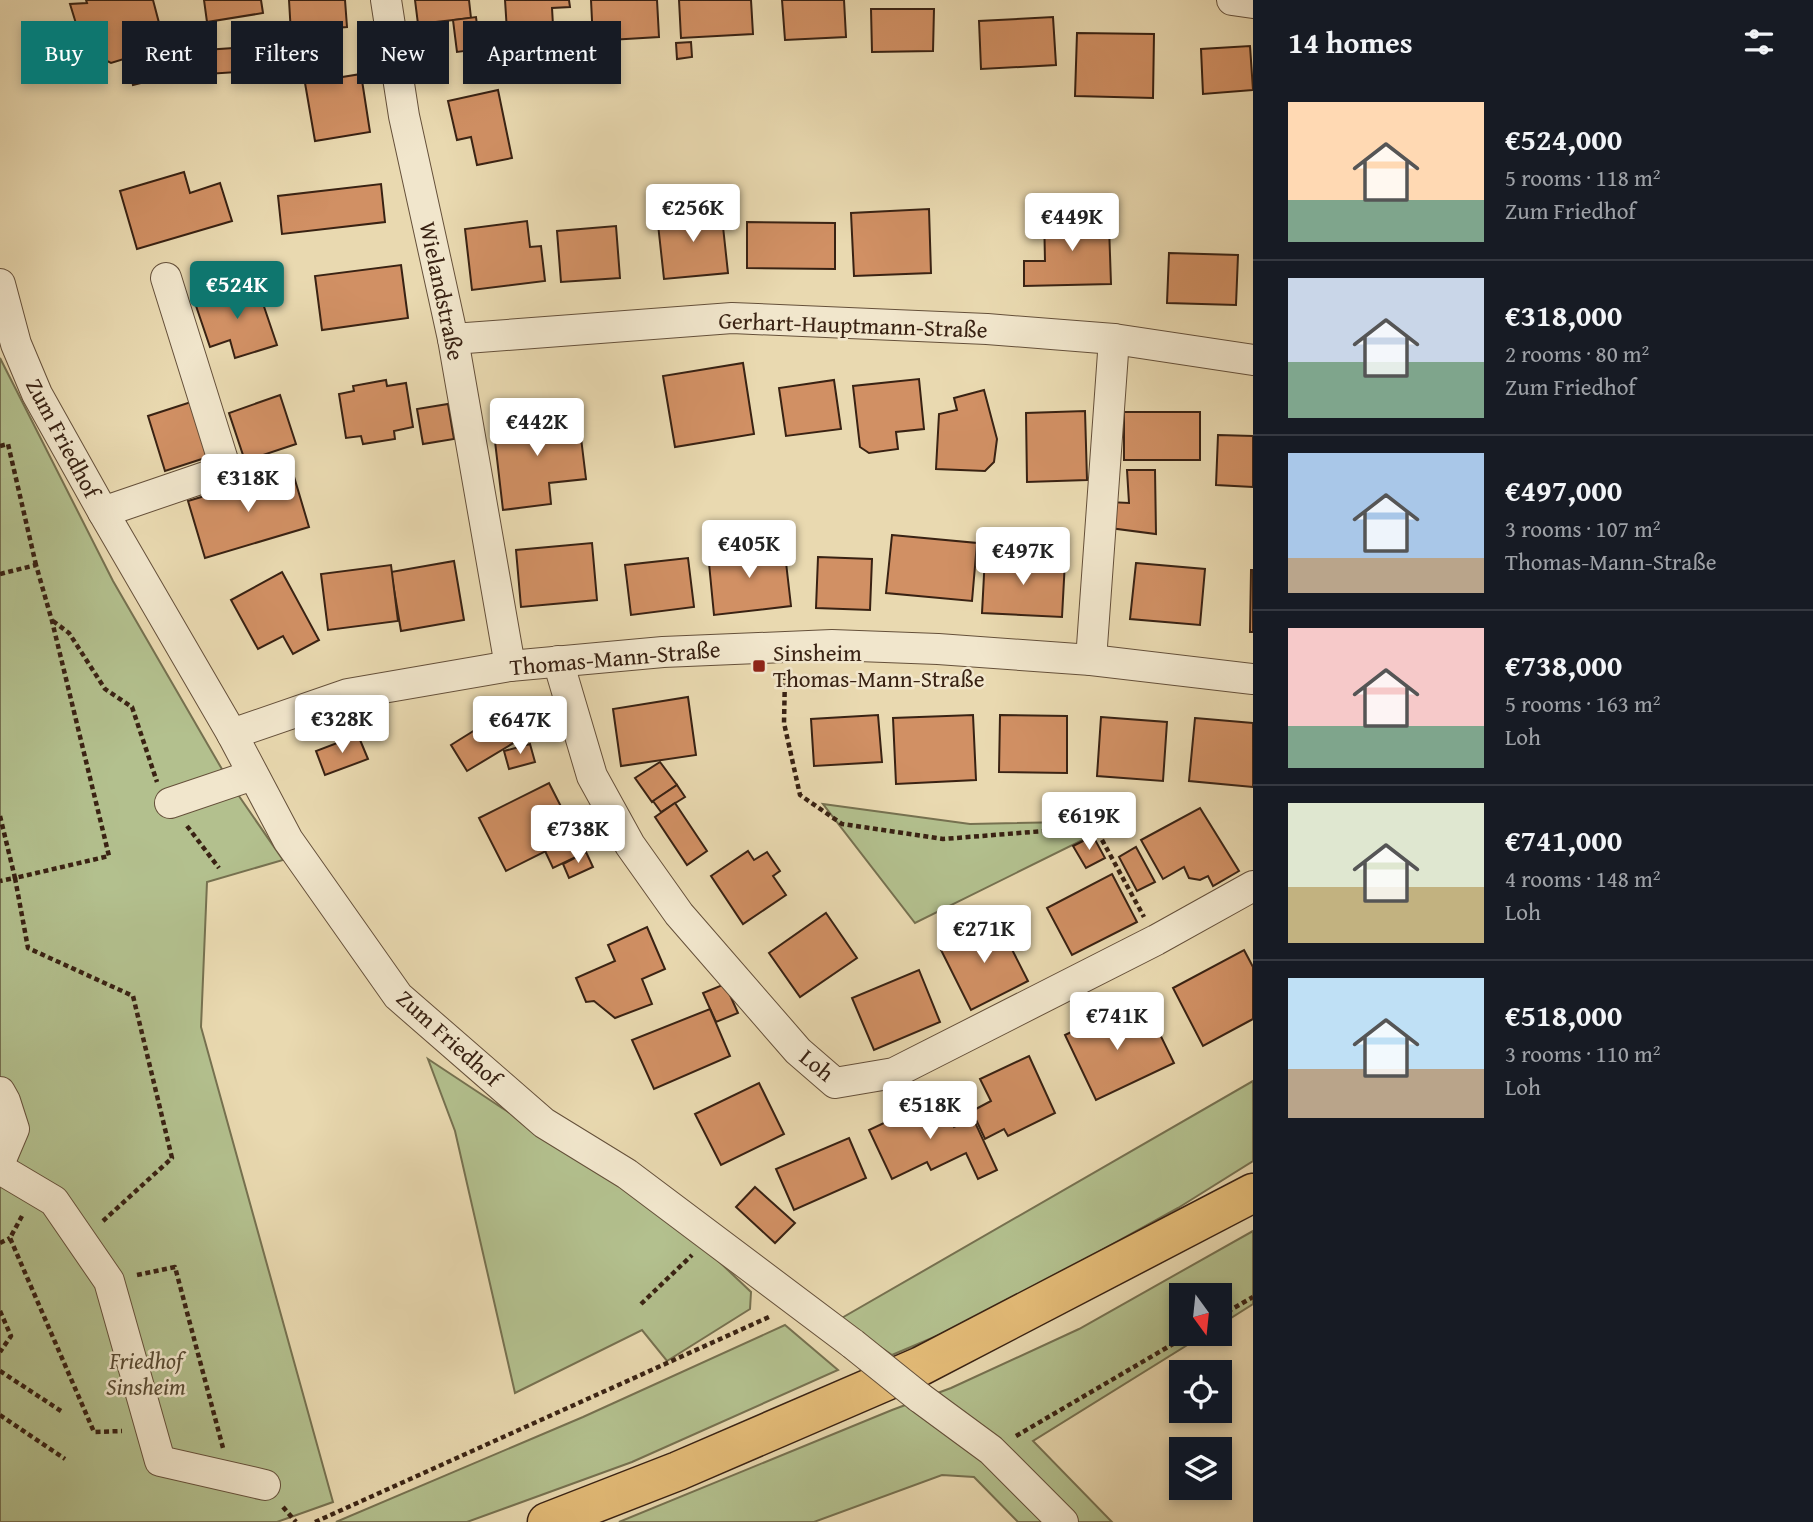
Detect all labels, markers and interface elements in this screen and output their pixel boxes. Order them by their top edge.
text: 14 homes [1288,20,1413,64]
chip: Buy [21,21,108,84]
chip: Rent [122,21,217,84]
chip: Filters [231,21,343,84]
chip: New [357,21,449,84]
chip: Apartment [463,21,621,84]
icon: filters [1740,23,1778,61]
text: €524,000 [1505,117,1622,161]
icon: home [1344,130,1428,214]
text: 5 rooms · 118 m² [1505,161,1660,194]
pin: €256K [644,184,742,244]
text: €256K [662,190,724,223]
pin: €449K [1023,194,1121,253]
text: Zum Friedhof [1505,194,1636,227]
text: €449K [1041,199,1103,232]
street label: Wielandstraße [412,219,473,363]
pin: €524K [188,262,286,321]
text: €524K [206,267,268,300]
text: €318,000 [1505,293,1622,337]
street label: Gerhart-Hauptmann-Straße [718,303,988,346]
icon: home [1344,306,1428,390]
text: 2 rooms · 80 m² [1505,337,1649,370]
text: Zum Friedhof [1505,370,1636,403]
street label: Zum Friedhof [18,372,110,506]
pin: €442K [488,398,586,458]
text: €442K [506,404,568,437]
pin: €318K [199,454,297,514]
text: €318K [217,460,279,493]
text: €497,000 [1505,468,1622,512]
icon: home [1344,481,1428,565]
text: 3 rooms · 107 m² [1505,512,1660,545]
pin: €405K [700,520,798,580]
text: €405K [718,526,780,559]
pin: €497K [974,528,1072,587]
text: €497K [992,533,1054,566]
text: Thomas-Mann-Straße [1505,545,1716,578]
street label: Thomas-Mann-Straße [508,632,722,683]
place label: Sinsheim Thomas-Mann-Straße [773,636,984,695]
text: €738,000 [1505,643,1622,687]
icon: home [1344,656,1428,740]
marker: Sinsheim Thomas-Mann-Straße [751,658,767,674]
text: 5 rooms · 163 m² [1505,687,1660,720]
pin: €328K [293,696,391,755]
pin: €647K [471,696,569,756]
text: €328K [311,701,373,734]
text: €647K [489,702,551,735]
text: Loh [1505,720,1541,753]
pin: €619K [1040,792,1138,852]
text: €619K [1058,798,1120,831]
pin: €738K [529,806,627,865]
text: €738K [547,811,609,844]
text: €741,000 [1505,818,1622,862]
icon: home [1344,831,1428,915]
text: 4 rooms · 148 m² [1505,862,1660,895]
text: Loh [1505,895,1541,928]
pin: €271K [935,906,1033,965]
text: €271K [953,911,1015,944]
street label: Zum Friedhof [390,982,511,1095]
pin: €741K [1068,992,1166,1052]
text: €518,000 [1505,993,1622,1037]
text: €741K [1086,998,1148,1031]
icon: home [1344,1006,1428,1090]
text: 3 rooms · 110 m² [1505,1037,1660,1070]
street label: Loh [793,1041,842,1089]
text: Loh [1505,1070,1541,1103]
pin: €518K [881,1082,979,1141]
text: €518K [899,1087,961,1120]
north arrow [1169,1283,1232,1346]
map controls [1169,1283,1232,1500]
park label: Friedhof Sinsheim [106,1344,187,1403]
button: locate [1169,1360,1232,1423]
button: layers [1169,1437,1232,1500]

